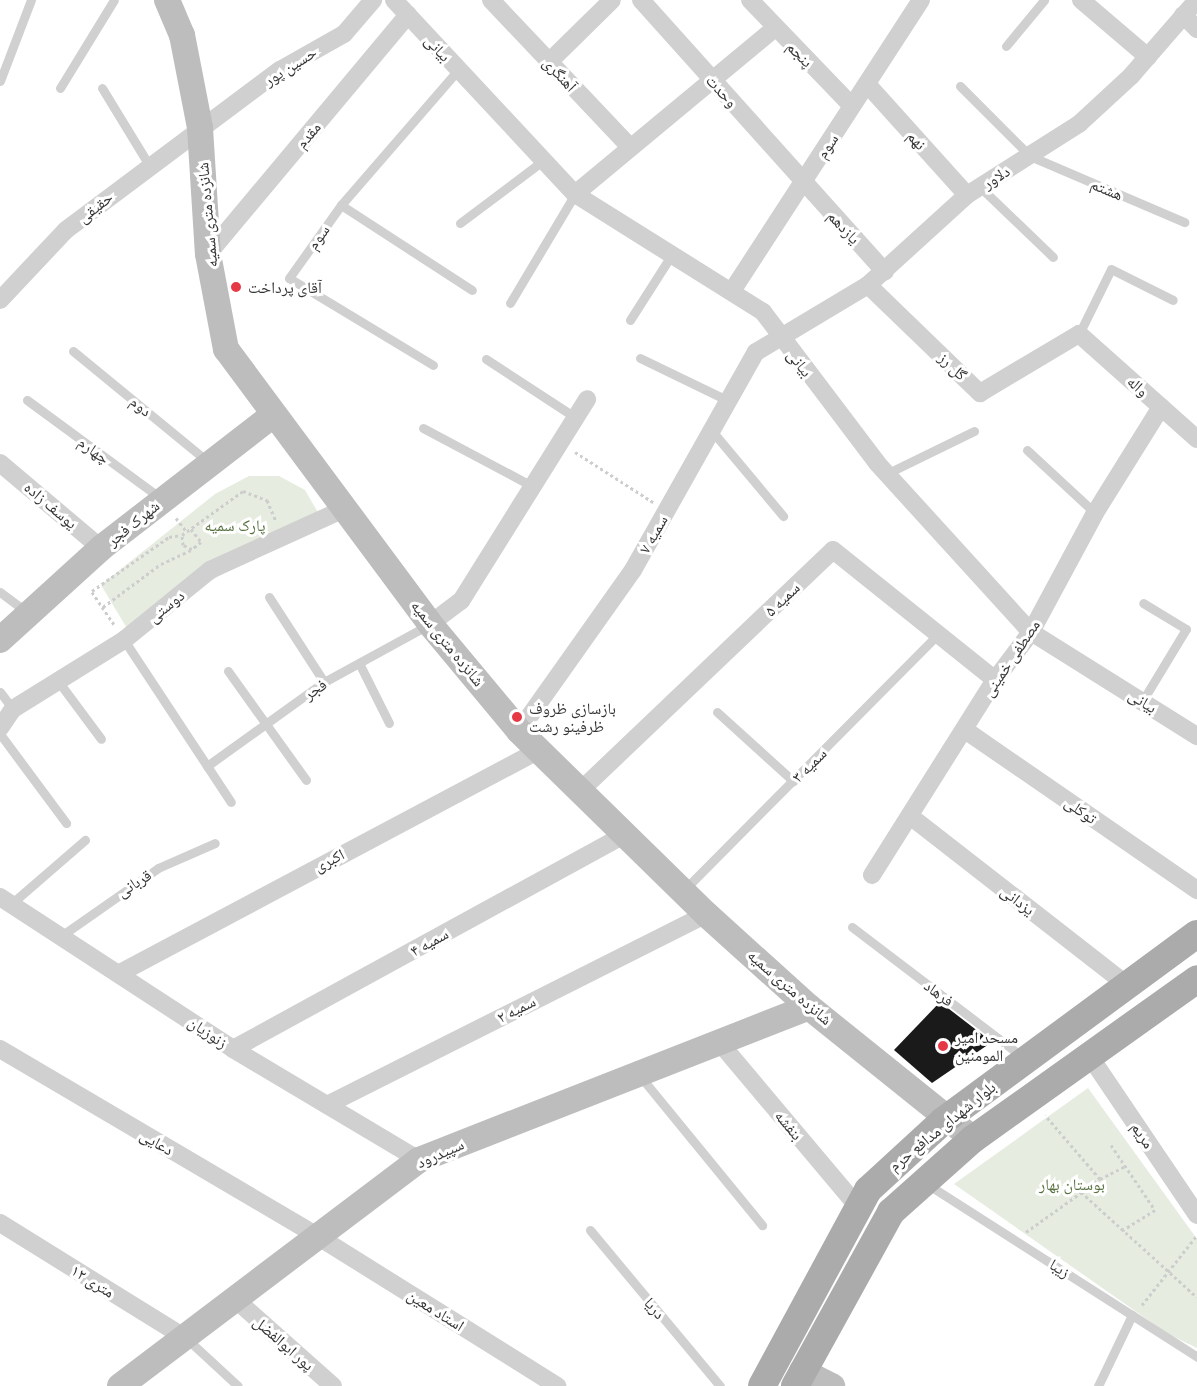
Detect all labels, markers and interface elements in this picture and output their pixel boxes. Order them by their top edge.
street label: بیانی [421,31,455,65]
street label: پنجم [783,37,817,71]
street label: حسین پور [260,42,320,90]
street label: آهنگری [539,53,581,95]
street label: وحدت [702,71,742,111]
street label: مقدم [291,118,325,152]
street label: نهم [904,127,930,153]
street label: سوم [812,130,842,162]
street label: دلاور [979,161,1013,193]
street label: شانزده متری سمیه [193,162,221,268]
street label: هشتم [1088,174,1126,204]
street label: حقیقی [74,187,116,227]
street label: یازدهم [824,206,864,248]
street label: سوم [303,221,333,253]
place label: آقای پرداخت [248,277,322,297]
marker: آقای پرداخت [229,280,243,294]
street label: بیانی [783,345,817,381]
street label: گل رز [935,348,971,384]
street label: واله [1123,372,1153,400]
street label: دوم [126,392,156,420]
street label: چهارم [74,432,114,468]
street label: یوسف زاده [21,477,81,533]
street label: شهرک فجر [103,496,163,550]
street label: سمیه ۷ [634,511,672,557]
park label: پارک سمیه [204,515,266,535]
street label: سمیه ۵ [761,578,803,620]
street label: دوستی [144,586,188,626]
street label: شانزده متری سمیه [407,596,489,690]
street label: مصطفی خمینی [978,616,1044,700]
street label: فجر [300,674,330,704]
street label: بیانی [1125,685,1161,717]
place label: بازسازی ظروف ظرفینو رشت [529,698,616,736]
marker: بازسازی ظروف ظرفینو رشت [510,710,524,724]
street label: سمیه ۳ [788,744,830,786]
street label: توکلی [1061,792,1101,828]
street label: اکبری [311,844,347,876]
street label: قربانی [113,865,155,901]
street label: یزدانی [997,881,1039,919]
street label: سمیه ۴ [406,924,452,960]
street label: شانزده متری سمیه [744,945,836,1029]
street label: فرهاد [920,976,958,1010]
street label: سمیه ۲ [493,991,539,1027]
street label: زنوزیان [185,1012,231,1052]
place label: مسحد امیر المومنین [955,1027,1018,1065]
marker: مسحد امیر المومنین [936,1039,950,1053]
street label: بلوار شهدای مدافع حرم [885,1077,999,1175]
street label: بنفشه [771,1106,807,1144]
street label: مریم [1127,1118,1159,1152]
street label: دعایی [137,1125,177,1159]
street label: سپیدرود [413,1134,467,1172]
park label: بوستان بهار [1039,1174,1105,1194]
street label: زیبا [1046,1254,1074,1282]
street label: ۱۲ متری [68,1260,118,1302]
street label: استاد معین [404,1285,468,1335]
street label: دریا [640,1293,670,1323]
street label: پور ابوالفضل [250,1312,318,1374]

